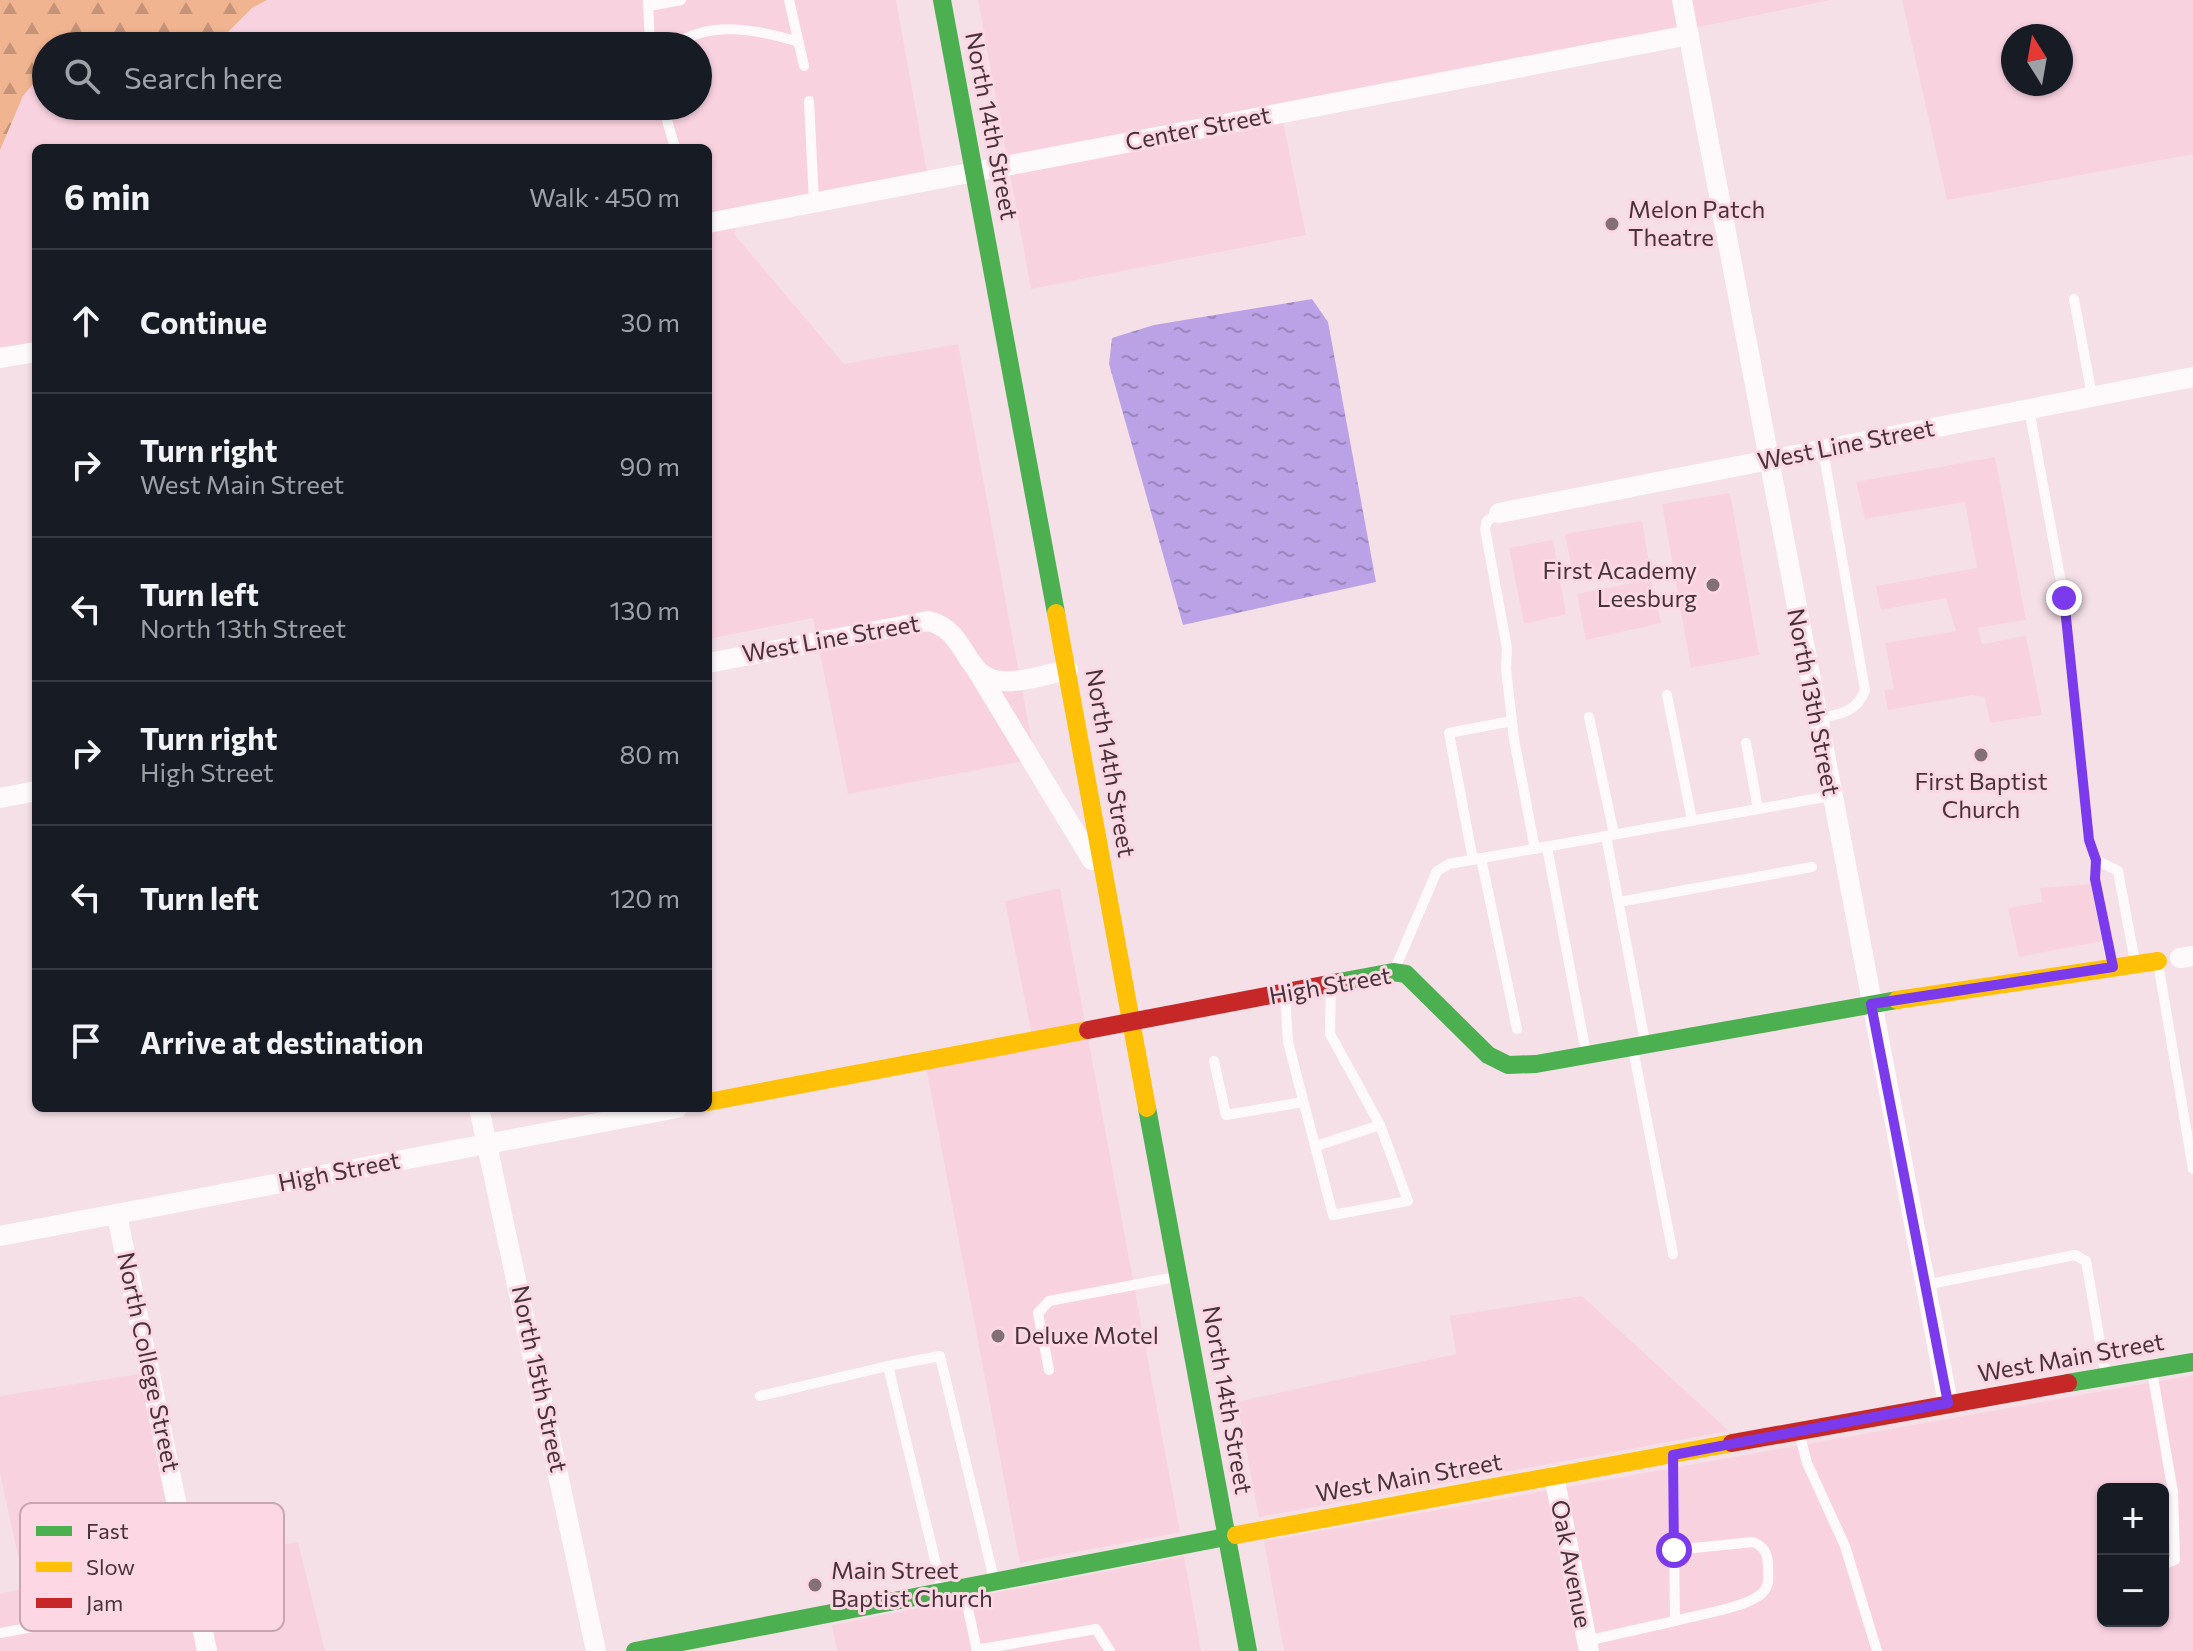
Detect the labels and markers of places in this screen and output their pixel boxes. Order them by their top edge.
place label: Melon Patch Theatre [1628,194,1765,251]
marker: Melon Patch Theatre [1603,215,1621,233]
place label: First Academy Leesburg [1543,555,1697,612]
marker: First Academy Leesburg [1704,576,1722,594]
marker: First Baptist Church [1972,746,1990,764]
place label: First Baptist Church [1914,766,2048,823]
place label: Deluxe Motel [1014,1320,1159,1349]
marker: Deluxe Motel [989,1327,1007,1345]
place label: Main Street Baptist Church [831,1555,993,1612]
marker: Main Street Baptist Church [806,1576,824,1594]

